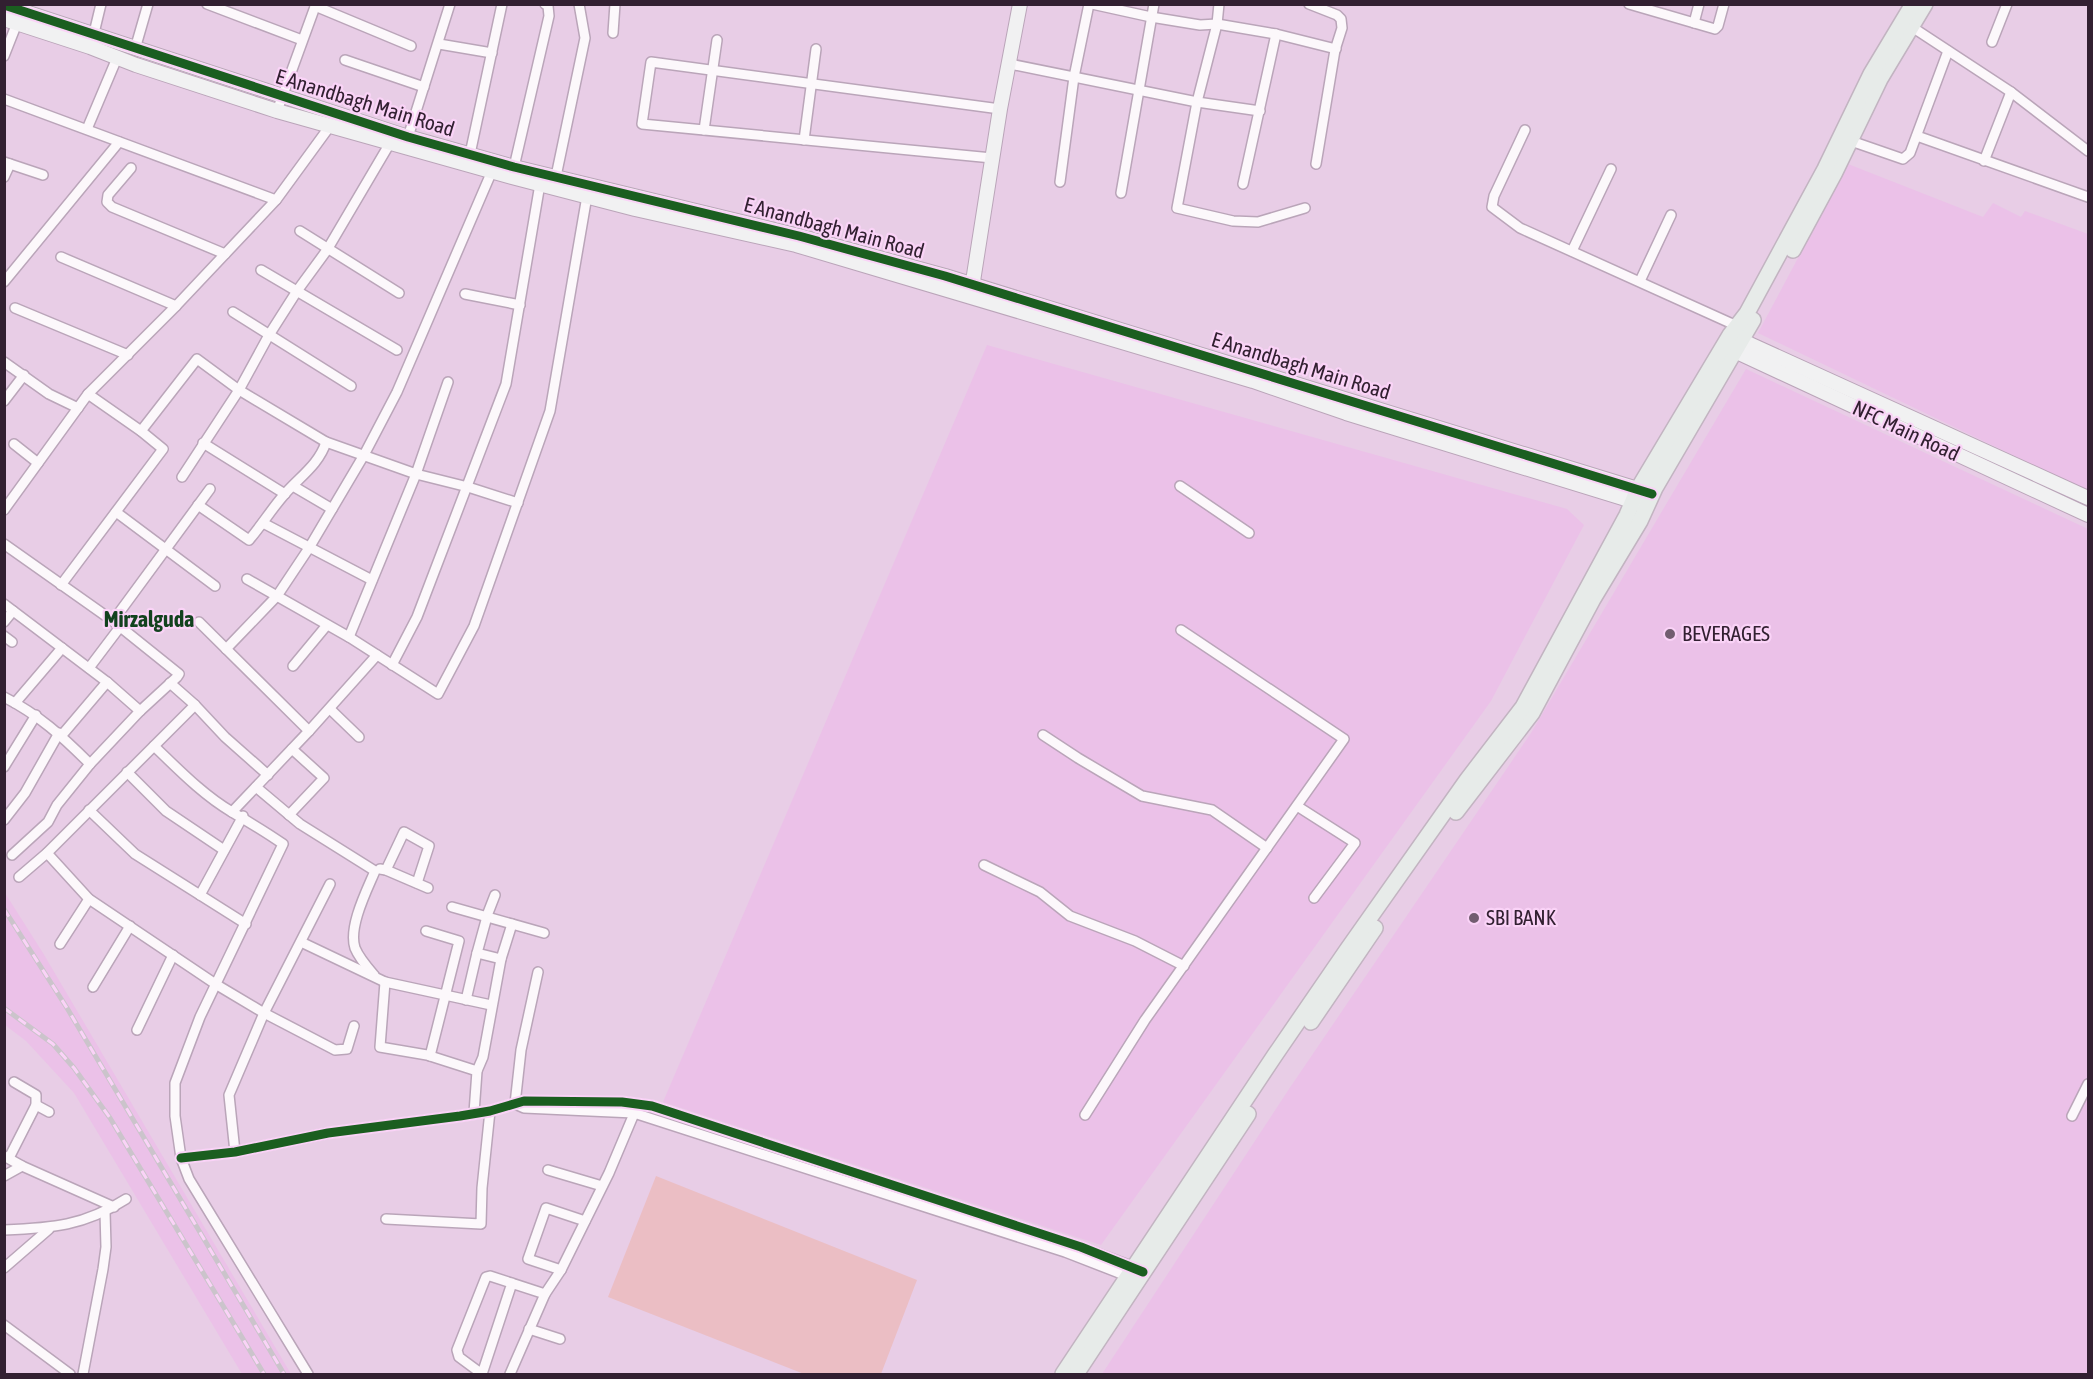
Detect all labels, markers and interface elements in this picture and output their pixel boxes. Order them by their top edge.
street label: E Anandbagh Main Road [273,63,458,141]
street label: E Anandbagh Main Road [741,191,927,263]
street label: E Anandbagh Main Road [1209,326,1394,404]
street label: NFC Main Road [1849,395,1964,465]
district label: Mirzalguda [104,606,194,632]
place label: BEVERAGES [1682,621,1770,645]
marker: BEVERAGES [1663,627,1677,641]
place label: SBI BANK [1486,905,1557,929]
marker: SBI BANK [1467,911,1481,925]

